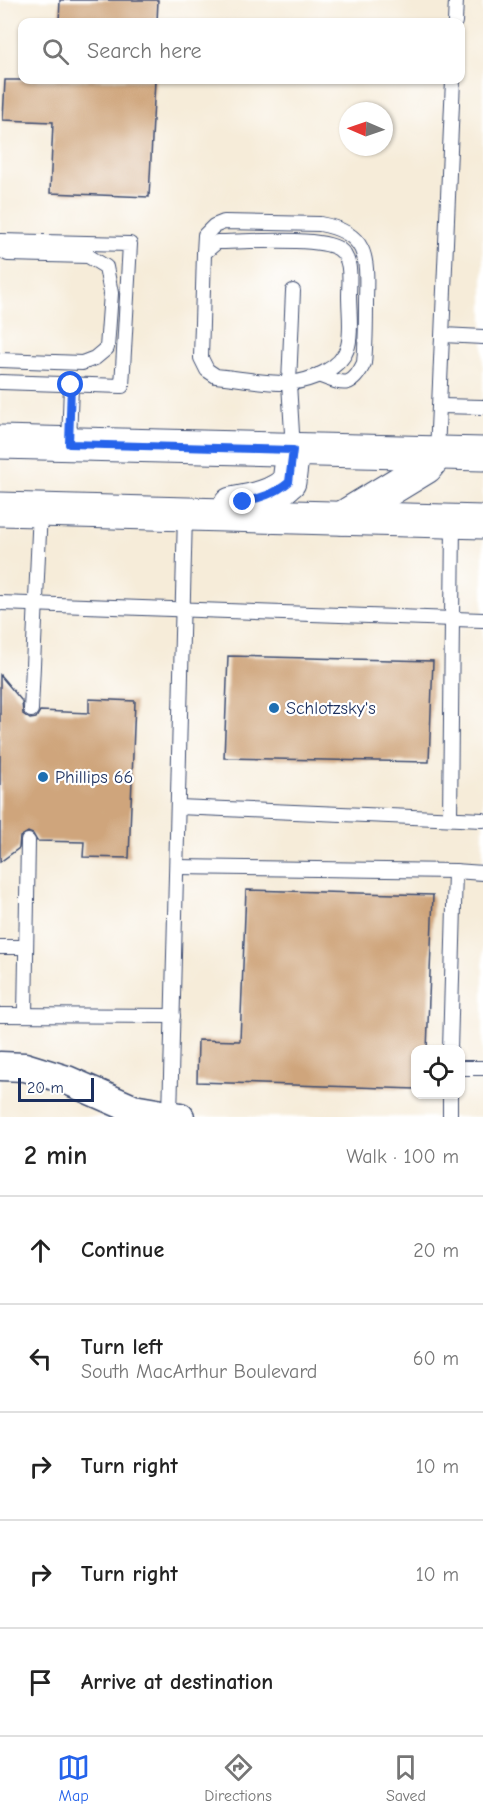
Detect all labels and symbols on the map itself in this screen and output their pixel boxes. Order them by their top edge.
north arrow [339,102,393,156]
route start [57,371,83,397]
route end [229,488,255,514]
place label: Schlotzsky's [286,698,376,719]
marker: Schlotzsky's [267,701,281,715]
place label: Phillips 66 [55,767,133,788]
marker: Phillips 66 [36,770,50,784]
scale bar [18,1075,94,1102]

